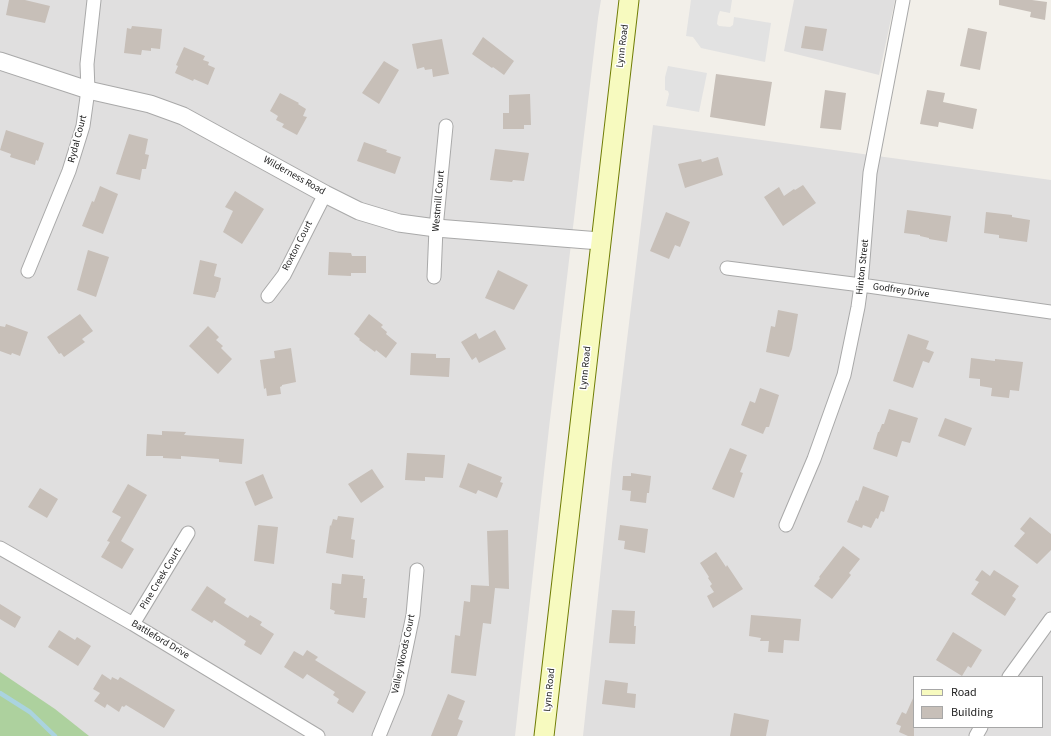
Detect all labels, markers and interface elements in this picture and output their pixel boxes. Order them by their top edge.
street label: Lynn Road [614,24,632,68]
street label: Rydal Court [66,114,90,164]
street label: Wilderness Road [261,154,327,198]
street label: Westmill Court [430,170,448,232]
street label: Roxton Court [280,219,316,273]
street label: Hinton Street [854,239,872,295]
street label: Godfrey Drive [872,281,930,301]
street label: Lynn Road [578,346,594,390]
street label: Pine Creek Court [138,546,184,612]
street label: Valley Woods Court [390,613,418,695]
street label: Battleford Drive [129,618,191,662]
street label: Lynn Road [542,668,558,712]
legend [913,676,1043,728]
text: Road [951,684,977,701]
text: Building [951,704,993,721]

